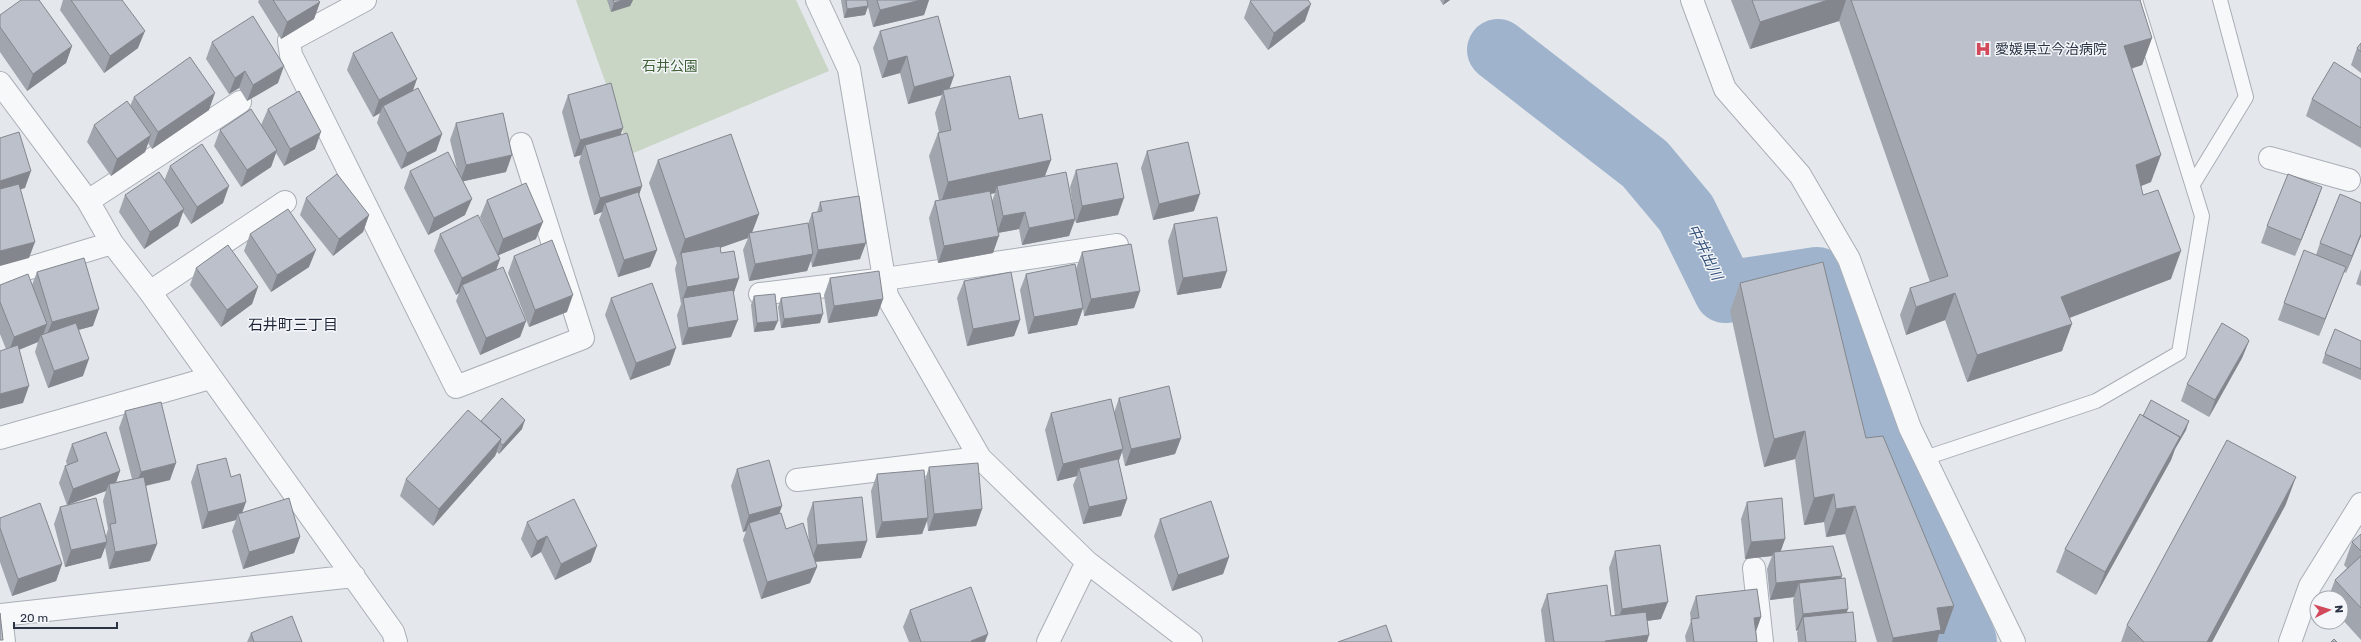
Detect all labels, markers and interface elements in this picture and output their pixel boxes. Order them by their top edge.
hospital icon: 愛媛県立今治病院 [1974,40,1992,58]
place label: 愛媛県立今治病院 [1995,41,2107,58]
park label: 石井公園 [642,58,698,75]
water label: 中井出川 [1684,221,1727,285]
district label: 石井町三丁目 [248,316,338,334]
north arrow [2309,590,2349,630]
scale bar [14,604,117,630]
text: N [2332,605,2345,614]
text: 20 m [20,611,48,625]

